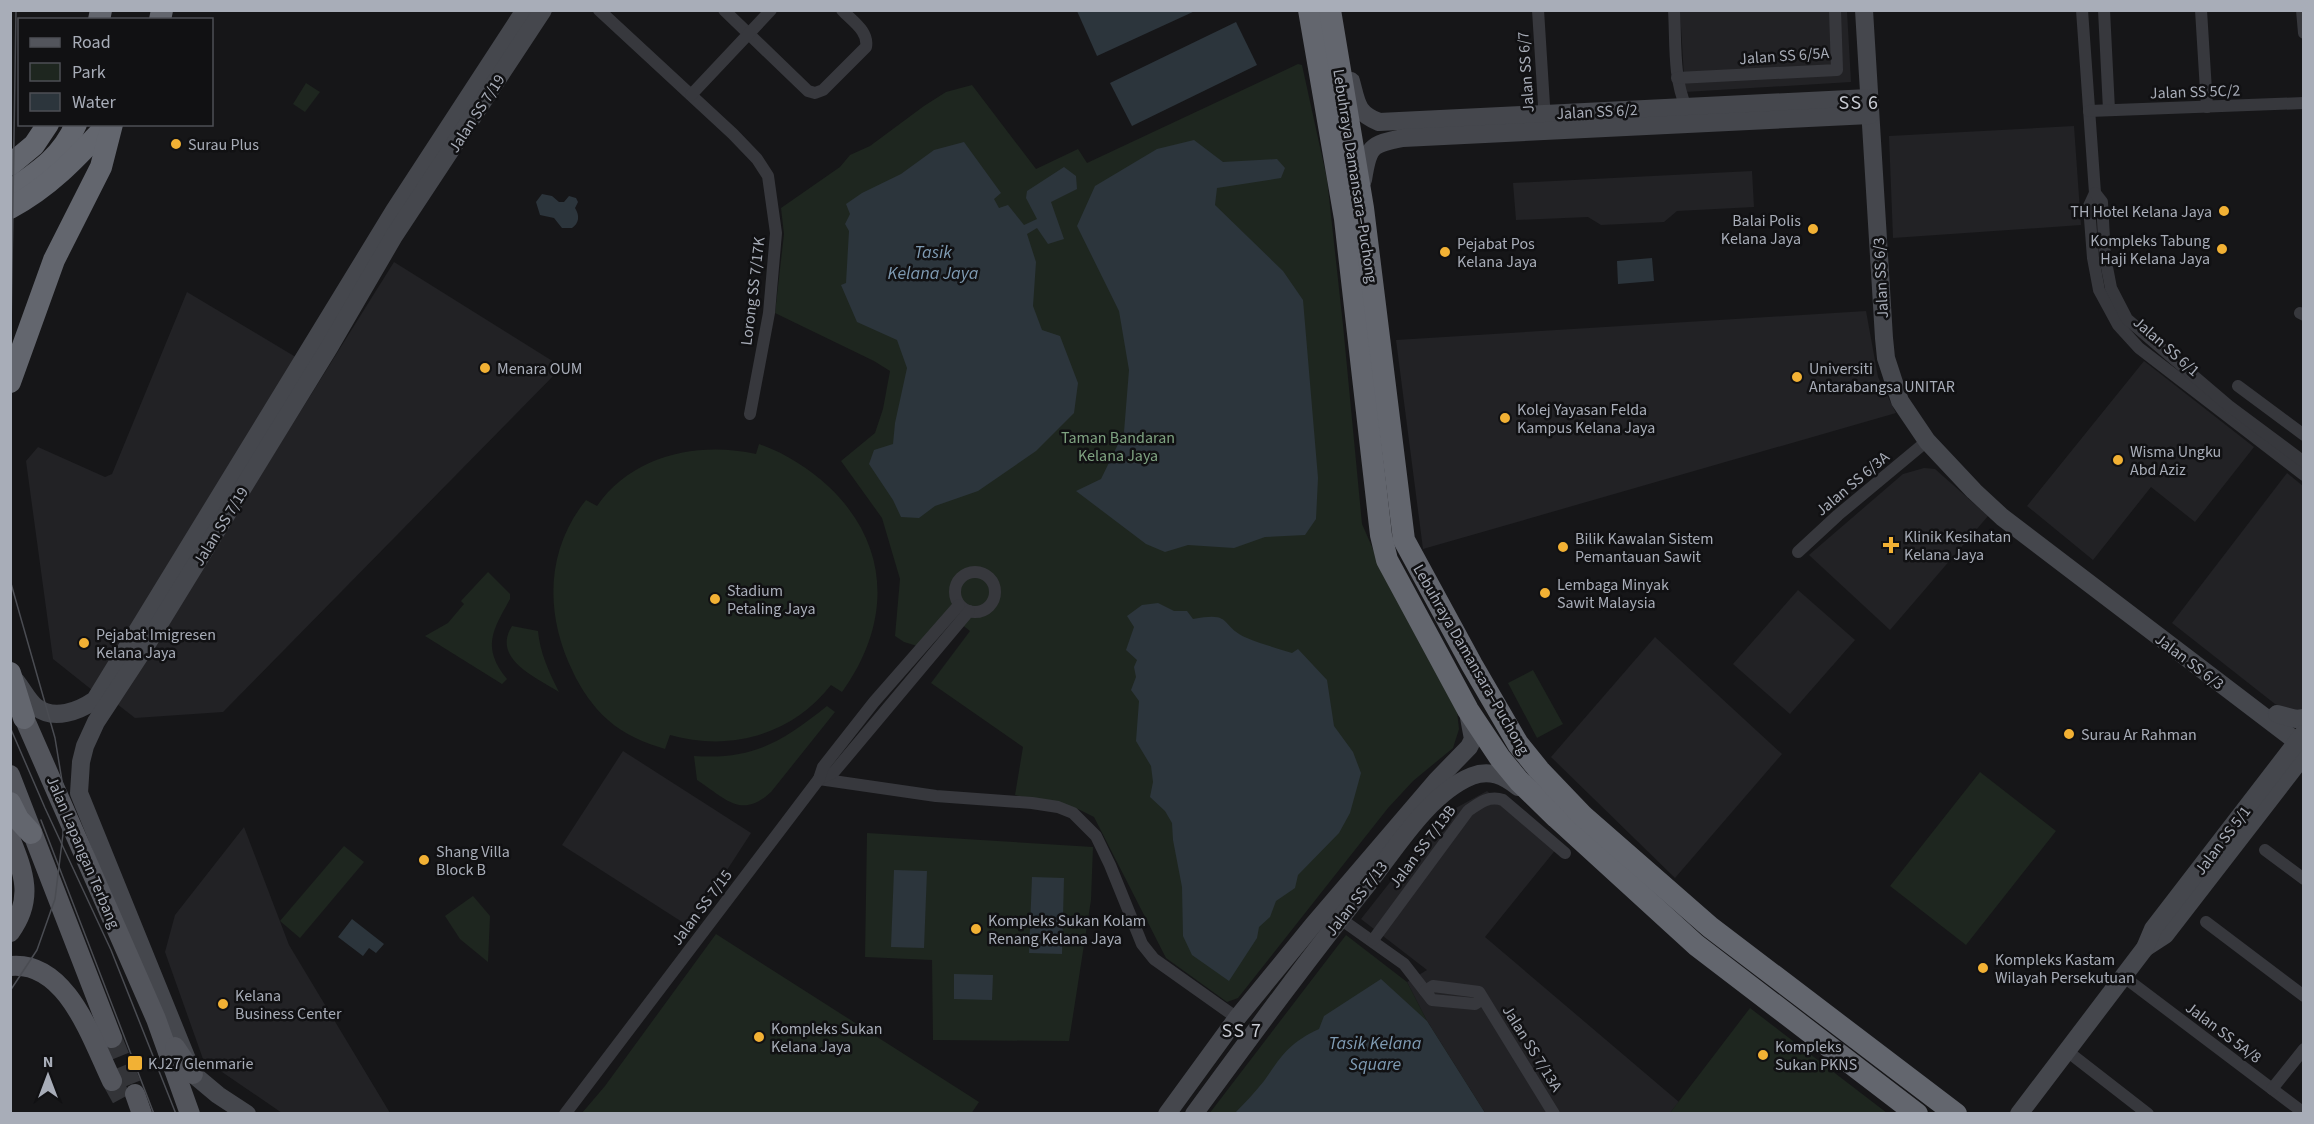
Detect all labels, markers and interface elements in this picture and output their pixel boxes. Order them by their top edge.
legend [18,18,213,126]
text: Road [72,30,111,55]
street label: Jalan SS 6/7 [1512,31,1540,113]
street label: Jalan SS 6/5A [1738,42,1830,70]
text: Park [72,60,106,85]
street label: Lebuhraya Damansara–Puchong [1327,68,1383,285]
street label: Jalan SS 7/19 [443,70,510,157]
street label: Jalan SS 5C/2 [2149,79,2241,105]
district label: SS 6 [1838,89,1880,117]
text: Water [72,90,116,115]
street label: Jalan SS 6/2 [1556,99,1638,125]
place label: Surau Plus [188,134,259,156]
marker: Surau Plus [169,137,183,151]
place label: TH Hotel Kelana Jaya [2070,201,2212,223]
marker: TH Hotel Kelana Jaya [2217,204,2231,218]
place label: Balai Polis Kelana Jaya [1721,210,1801,250]
marker: Balai Polis Kelana Jaya [1806,222,1820,236]
place label: Kompleks Tabung Haji Kelana Jaya [2090,230,2210,270]
place label: Pejabat Pos Kelana Jaya [1457,233,1537,273]
street label: Lorong SS 7/17K [735,235,771,347]
street label: Jalan SS 6/3 [1868,237,1894,319]
water label: Tasik Kelana Jaya [888,240,979,286]
marker: Kompleks Tabung Haji Kelana Jaya [2215,242,2229,256]
marker: Pejabat Pos Kelana Jaya [1438,245,1452,259]
street label: Jalan SS 6/1 [2128,312,2204,382]
place label: Menara OUM [497,358,582,380]
place label: Universiti Antarabangsa UNITAR [1809,358,1955,398]
marker: Menara OUM [478,361,492,375]
marker: Universiti Antarabangsa UNITAR [1790,370,1804,384]
place label: Kolej Yayasan Felda Kampus Kelana Jaya [1517,399,1655,439]
marker: Kolej Yayasan Felda Kampus Kelana Jaya [1498,411,1512,425]
park label: Taman Bandaran Kelana Jaya [1061,427,1175,467]
place label: Wisma Ungku Abd Aziz [2130,441,2221,481]
street label: Jalan SS 6/3A [1811,446,1894,521]
marker: Wisma Ungku Abd Aziz [2111,453,2125,467]
street label: Jalan SS 7/19 [188,483,254,570]
place label: Klinik Kesihatan Kelana Jaya [1904,526,2011,566]
place label: Bilik Kawalan Sistem Pemantauan Sawit [1575,528,1714,568]
marker: Klinik Kesihatan Kelana Jaya [1882,536,1900,554]
marker: Bilik Kawalan Sistem Pemantauan Sawit [1556,540,1570,554]
street label: Lebuhraya Damansara–Puchong [1408,560,1535,759]
place label: Lembaga Minyak Sawit Malaysia [1557,574,1669,614]
place label: Stadium Petaling Jaya [727,580,816,620]
marker: Lembaga Minyak Sawit Malaysia [1538,586,1552,600]
marker: Stadium Petaling Jaya [708,592,722,606]
place label: Pejabat Imigresen Kelana Jaya [96,624,216,664]
street label: Jalan SS 6/3 [2150,629,2229,695]
marker: Pejabat Imigresen Kelana Jaya [77,636,91,650]
place label: Surau Ar Rahman [2081,724,2197,746]
marker: Surau Ar Rahman [2062,727,2076,741]
street label: Jalan Lapangan Terbang [41,773,125,932]
street label: Jalan SS 7/13B [1384,801,1461,893]
street label: Jalan SS 5/1 [2190,801,2256,880]
place label: Shang Villa Block B [436,841,510,881]
marker: Shang Villa Block B [417,853,431,867]
street label: Jalan SS 7/13 [1321,857,1393,941]
street label: Jalan SS 7/15 [666,865,737,950]
place label: Kompleks Sukan Kolam Renang Kelana Jaya [988,910,1146,950]
marker: Kompleks Sukan Kolam Renang Kelana Jaya [969,922,983,936]
place label: Kompleks Kastam Wilayah Persekutuan [1995,949,2135,989]
marker: Kompleks Kastam Wilayah Persekutuan [1976,961,1990,975]
place label: Kelana Business Center [235,985,342,1025]
marker: Kelana Business Center [216,997,230,1011]
street label: Jalan SS 5A/8 [2181,997,2266,1069]
street label: Jalan SS 7/13A [1497,1001,1568,1096]
district label: SS 7 [1221,1017,1263,1045]
place label: Kompleks Sukan Kelana Jaya [771,1018,883,1058]
marker: Kompleks Sukan Kelana Jaya [752,1030,766,1044]
water label: Tasik Kelana Square [1329,1031,1422,1077]
place label: Kompleks Sukan PKNS [1775,1036,1857,1076]
north arrow [18,1046,78,1106]
marker: Kompleks Sukan PKNS [1756,1048,1770,1062]
text: N [43,1051,53,1073]
place label: KJ27 Glenmarie [148,1053,253,1075]
marker: KJ27 Glenmarie [126,1054,144,1072]

